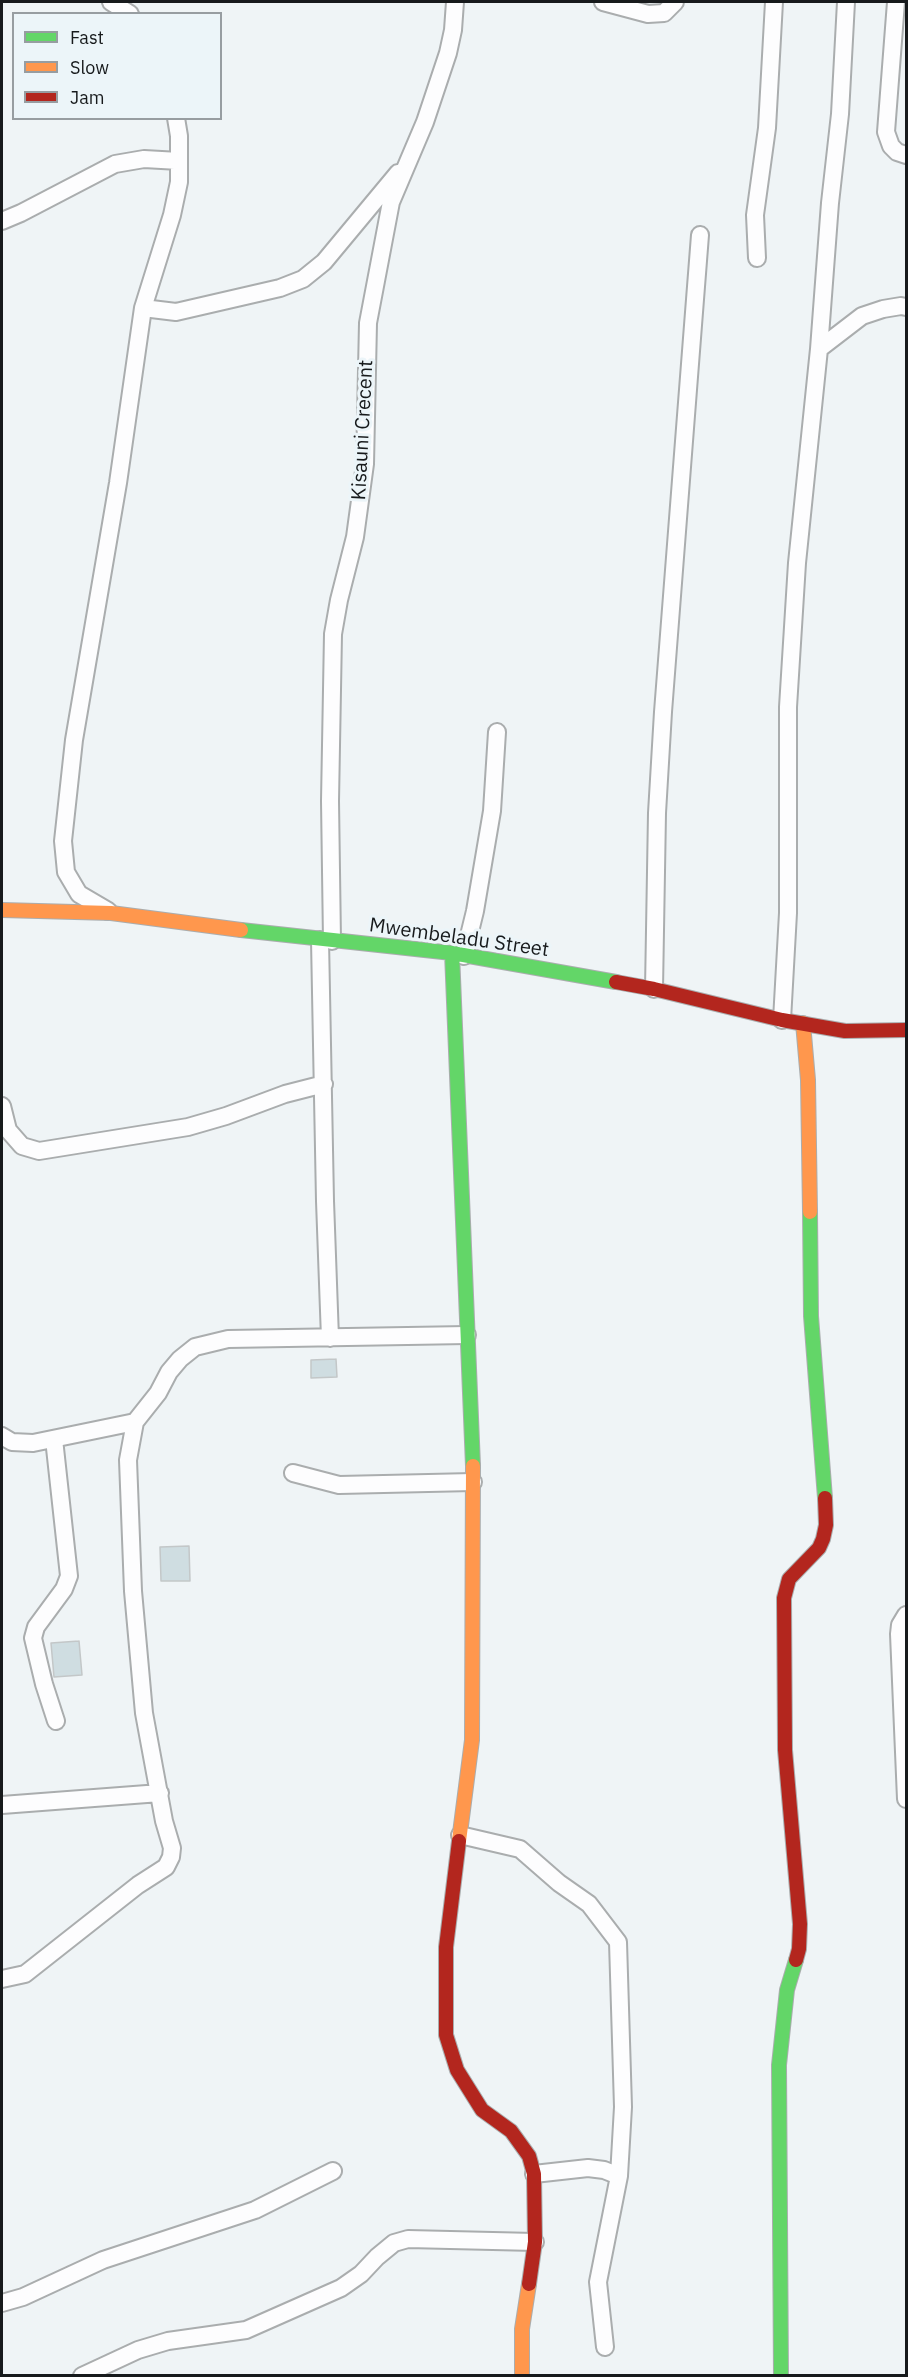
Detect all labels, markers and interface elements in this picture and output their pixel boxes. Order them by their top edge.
legend [12,12,222,120]
text: Fast [70,26,104,49]
text: Slow [70,56,109,79]
text: Jam [70,86,105,109]
street label: Kisauni Crecent [347,359,379,501]
street label: Mwembeladu Street [368,914,550,962]

